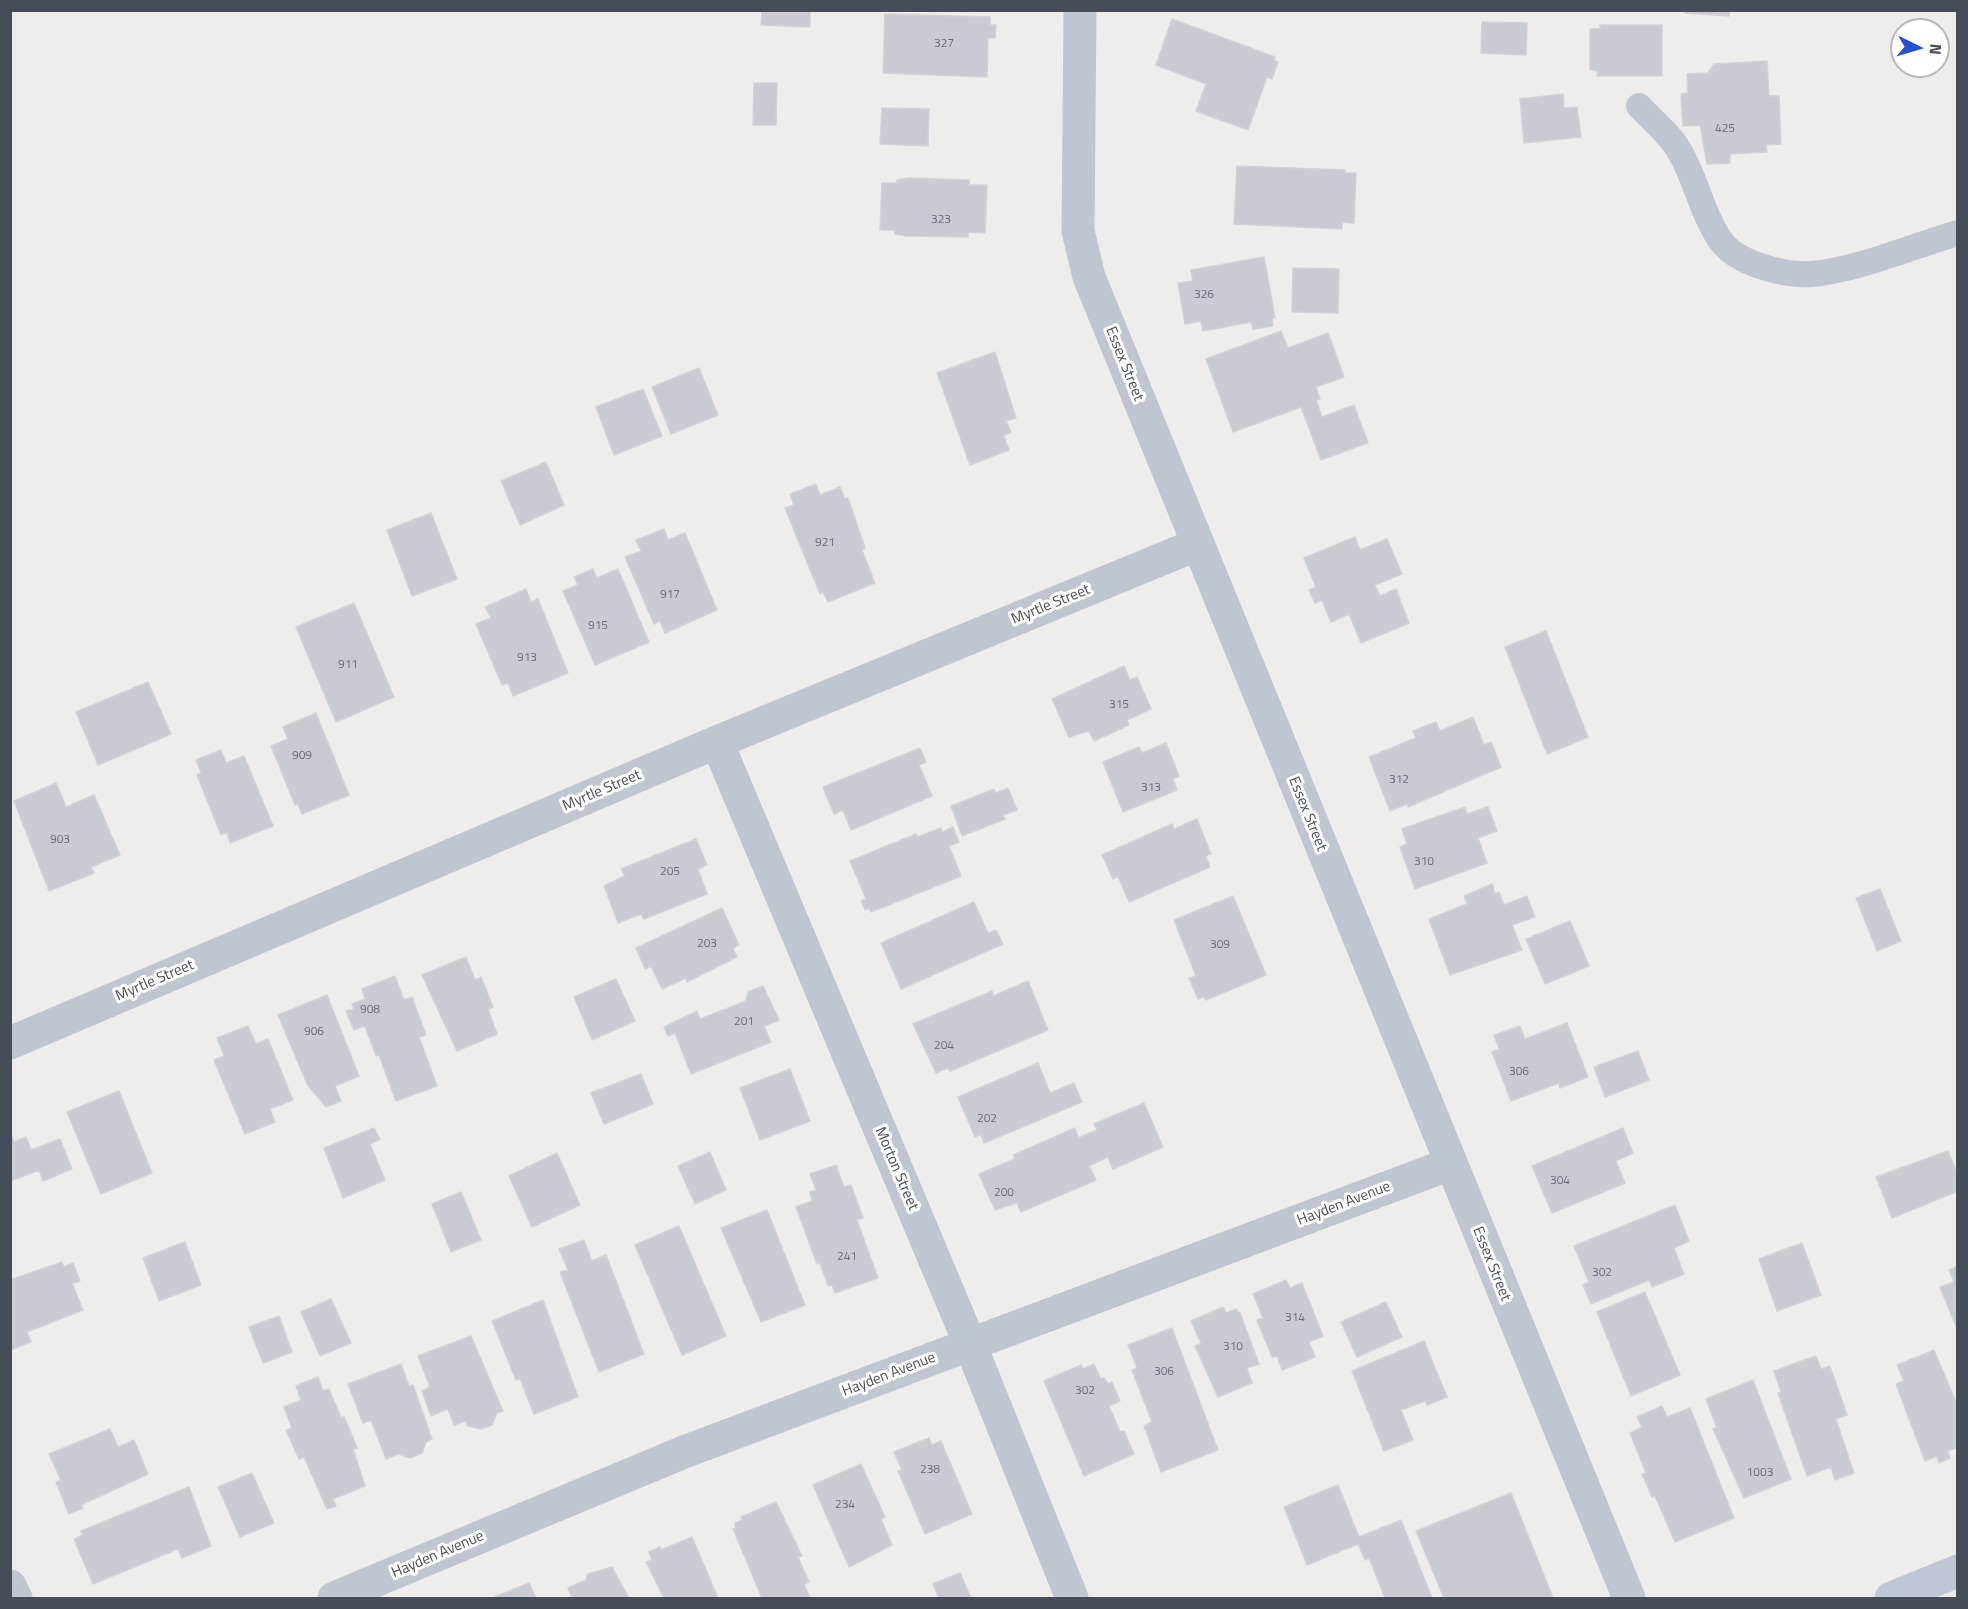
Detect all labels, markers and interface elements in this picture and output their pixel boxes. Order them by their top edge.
north arrow [1890,18,1950,78]
house number: 327 [934,37,954,51]
text: N [1924,43,1948,56]
house number: 425 [1715,122,1735,136]
house number: 323 [931,213,951,227]
house number: 326 [1194,288,1214,302]
street label: Essex Street [1101,324,1147,404]
house number: 921 [815,536,835,550]
street label: Myrtle Street [1009,581,1093,629]
house number: 917 [660,588,680,602]
house number: 915 [588,619,608,633]
house number: 913 [517,651,537,665]
house number: 911 [338,658,358,672]
house number: 315 [1109,698,1129,712]
house number: 909 [292,749,312,763]
street label: Myrtle Street [560,766,644,816]
house number: 312 [1389,773,1409,787]
street label: Essex Street [1284,774,1330,854]
house number: 313 [1141,781,1161,795]
house number: 903 [50,833,70,847]
house number: 310 [1414,855,1434,869]
house number: 205 [660,865,680,879]
house number: 203 [697,937,717,951]
house number: 309 [1210,938,1230,952]
street label: Myrtle Street [113,956,197,1006]
house number: 908 [360,1003,380,1017]
house number: 201 [734,1015,754,1029]
house number: 906 [304,1025,324,1039]
house number: 204 [934,1039,954,1053]
house number: 306 [1509,1065,1529,1079]
house number: 202 [977,1112,997,1126]
street label: Morton Street [870,1125,922,1213]
house number: 304 [1550,1174,1570,1188]
street label: Hayden Avenue [1295,1178,1393,1230]
house number: 200 [994,1186,1014,1200]
street label: Essex Street [1468,1224,1514,1304]
house number: 241 [837,1250,857,1264]
house number: 302 [1592,1266,1612,1280]
house number: 314 [1285,1311,1305,1325]
house number: 310 [1223,1340,1243,1354]
street label: Hayden Avenue [840,1349,938,1401]
house number: 306 [1154,1365,1174,1379]
house number: 302 [1075,1384,1095,1398]
house number: 238 [920,1463,940,1477]
house number: 1003 [1747,1466,1773,1480]
house number: 234 [835,1498,855,1512]
street label: Hayden Avenue [389,1527,487,1583]

